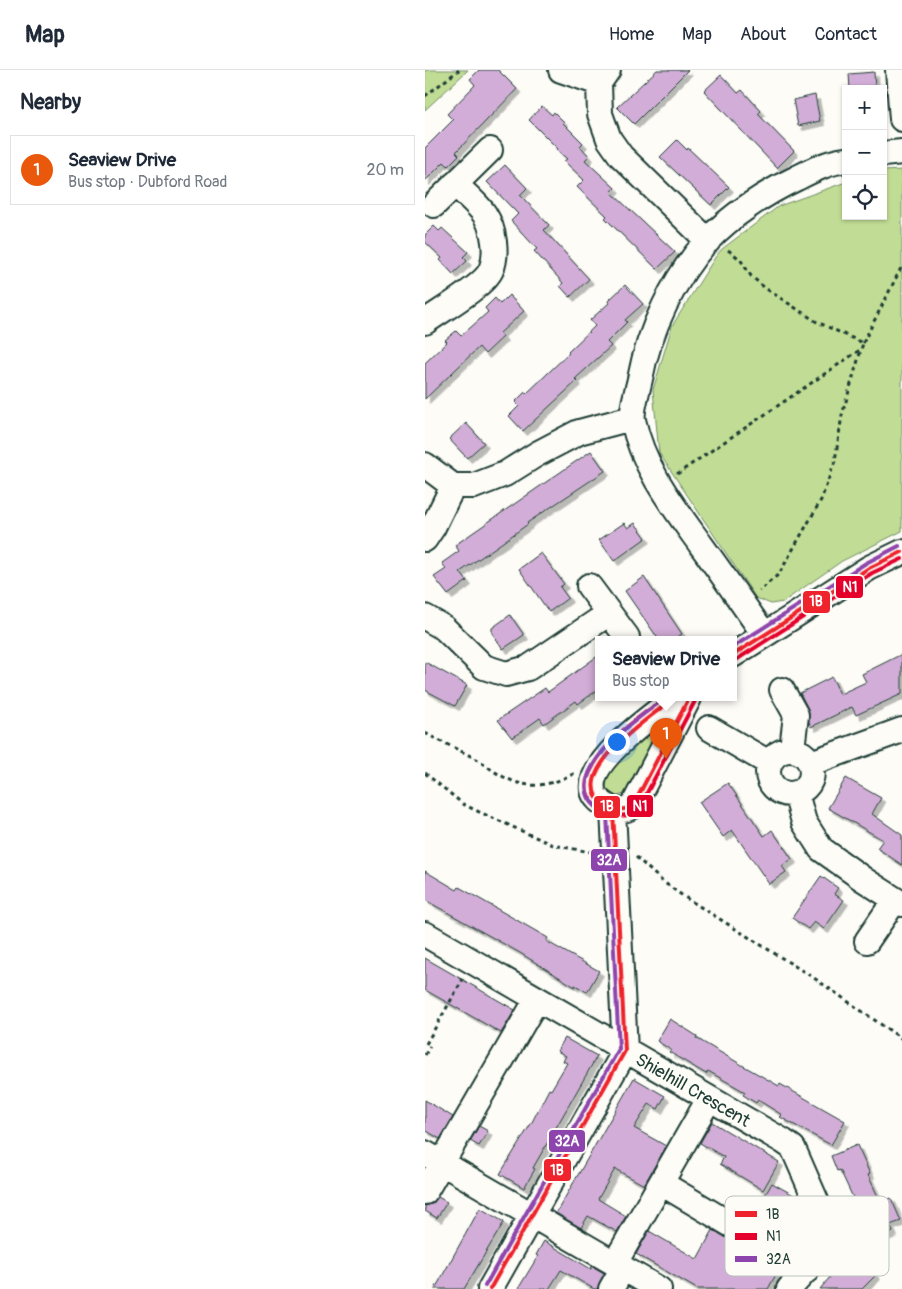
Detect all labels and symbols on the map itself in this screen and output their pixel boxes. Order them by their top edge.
line badge: N1 [835,575,864,599]
text: N1 [843,579,857,596]
line badge: 1B [802,590,831,614]
text: 1B [809,593,823,610]
pin: 1 [650,718,682,759]
your location [604,729,630,755]
line badge: N1 [626,794,654,818]
line badge: 1B [593,795,621,819]
text: 1B [600,798,614,815]
text: N1 [633,798,647,815]
line badge: 32A [590,848,628,872]
text: 32A [597,852,621,869]
street label: Shielhill Crescent [631,1048,755,1133]
line badge: 32A [548,1129,586,1153]
text: 32A [555,1133,579,1150]
line badge: 1B [543,1158,572,1182]
text: 1B [550,1162,564,1179]
legend [725,1196,889,1276]
text: 1B [766,1206,779,1223]
text: N1 [766,1228,781,1245]
text: 32A [766,1251,791,1268]

